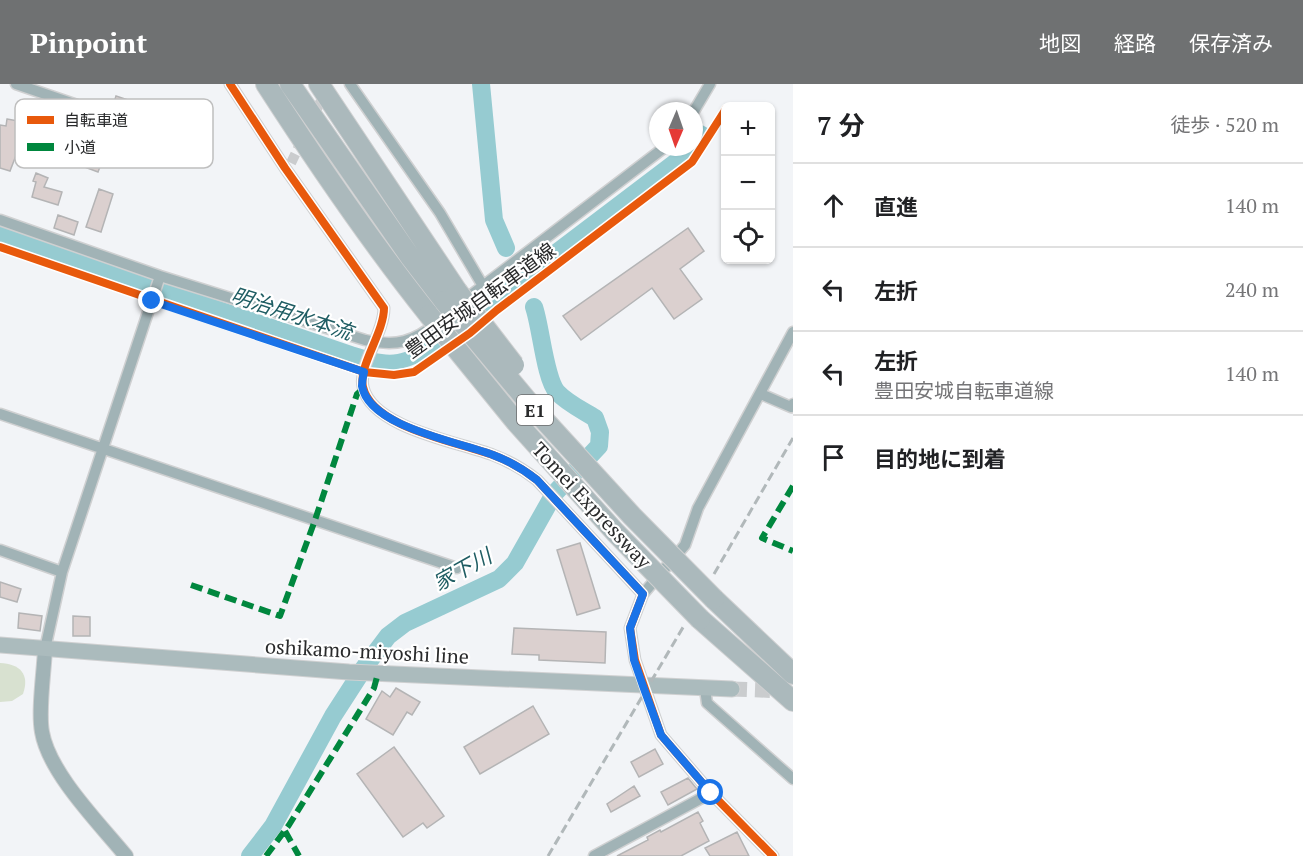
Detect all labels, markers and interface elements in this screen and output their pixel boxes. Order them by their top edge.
text: Pinpoint [30,24,147,61]
text: 地図 [1039,29,1081,57]
text: 経路 [1114,29,1156,57]
text: 保存済み [1189,29,1273,57]
legend [15,99,213,168]
north arrow [649,102,703,156]
map controls [721,102,775,264]
button: + [721,102,775,156]
text: 7 分 [817,108,865,142]
text: 自転車道 [64,109,128,131]
text: 徒歩 · 520 m [1170,111,1279,138]
text: 小道 [64,136,96,158]
button: − [721,156,775,210]
icon: ahead [817,189,850,222]
text: 直進 [874,192,918,221]
text: 140 m [1225,192,1279,219]
button: locate [721,210,775,264]
street label: 豊田安城自転車道線 [399,236,561,364]
icon: left [817,273,850,306]
text: 左折 [874,276,918,305]
text: 240 m [1225,276,1279,303]
water label: 明治用水本流 [228,280,359,347]
route end [138,287,164,313]
text: 左折 [874,346,918,375]
icon: left [817,357,850,390]
text: 140 m [1225,360,1279,387]
text: 豊田安城自転車道線 [874,377,1054,404]
road number: E1 [517,395,553,425]
street label: Tomei Expressway [526,436,658,575]
icon: arrive [817,441,850,474]
text: 目的地に到着 [874,444,1006,473]
water label: 家下川 [428,541,498,597]
street label: oshikamo-miyoshi line [264,632,470,670]
route start [697,779,723,805]

